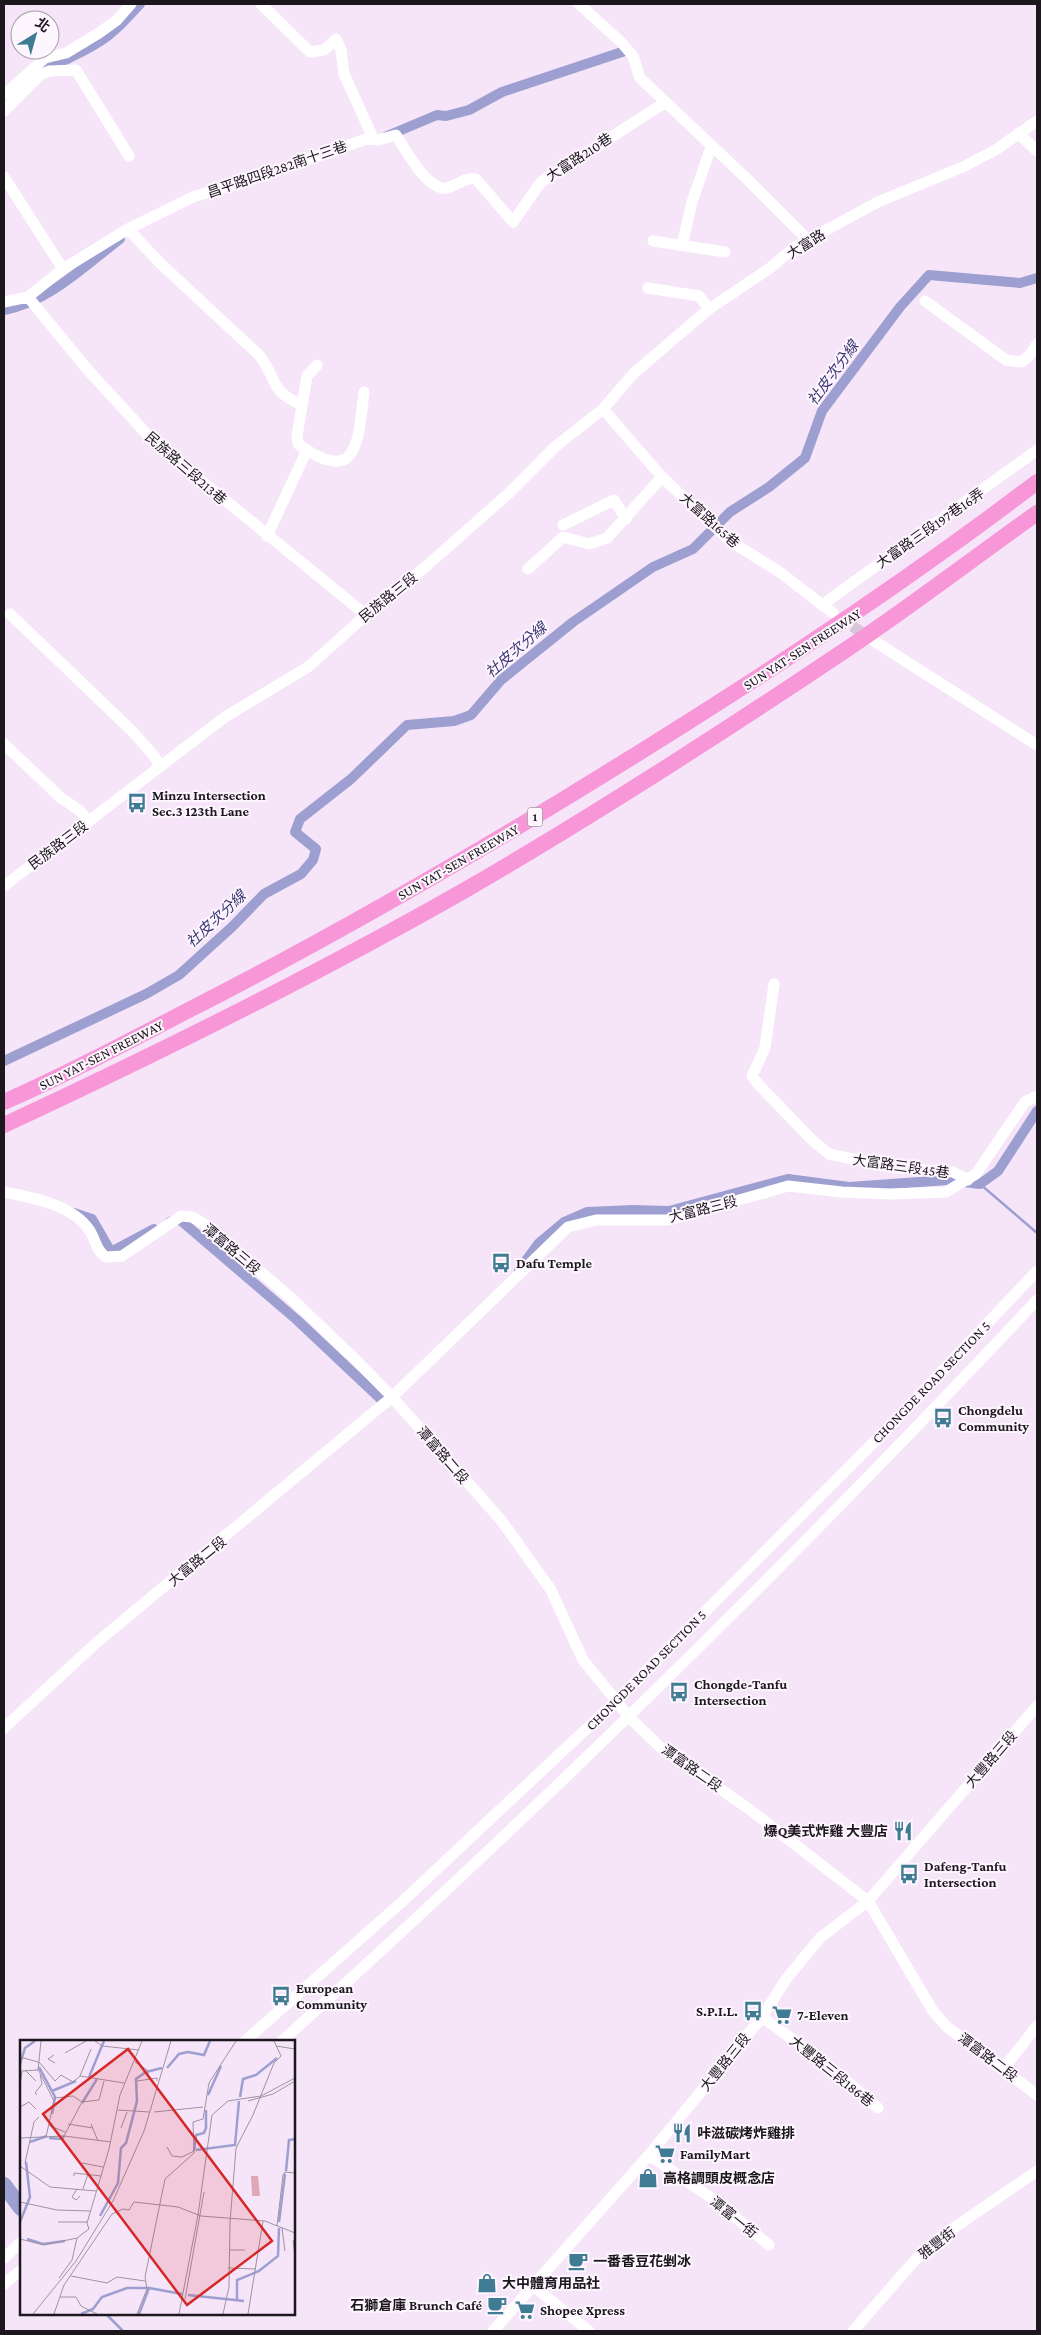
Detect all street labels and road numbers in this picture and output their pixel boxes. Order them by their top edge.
street label: 大富路210巷 [543,130,615,184]
street label: 昌平路四段282南十三巷 [205,138,349,200]
street label: 大富路 [784,226,828,262]
street label: 民族路三段213巷 [142,429,230,507]
street label: 大富路三段197巷16弄 [873,485,987,571]
street label: 大富路165巷 [677,489,743,551]
street label: 民族路三段 [356,569,420,625]
street label: SUN YAT-SEN FREEWAY [740,605,864,693]
road number: 1 [528,808,542,826]
street label: 民族路三段 [25,818,91,872]
street label: SUN YAT-SEN FREEWAY [395,821,522,903]
street label: SUN YAT-SEN FREEWAY [36,1017,166,1093]
street label: 大富路三段45巷 [852,1151,950,1181]
street label: 大富路三段 [667,1193,739,1225]
street label: 潭富路三段 [200,1220,264,1278]
street label: CHONGDE ROAD SECTION 5 [869,1318,993,1446]
street label: 潭富路二段 [414,1423,472,1487]
street label: 大富路二段 [165,1533,229,1589]
street label: CHONGDE ROAD SECTION 5 [583,1607,709,1733]
street label: 大豐路三段 [962,1727,1020,1791]
street label: 潭富路二段 [659,1741,725,1795]
street label: 大豐路三段 [697,2030,753,2094]
street label: 潭富路二段 [955,2030,1021,2084]
street label: 大豐路三段186巷 [787,2032,877,2110]
street label: 潭富一街 [707,2193,761,2241]
street label: 雅豐街 [916,2224,958,2262]

